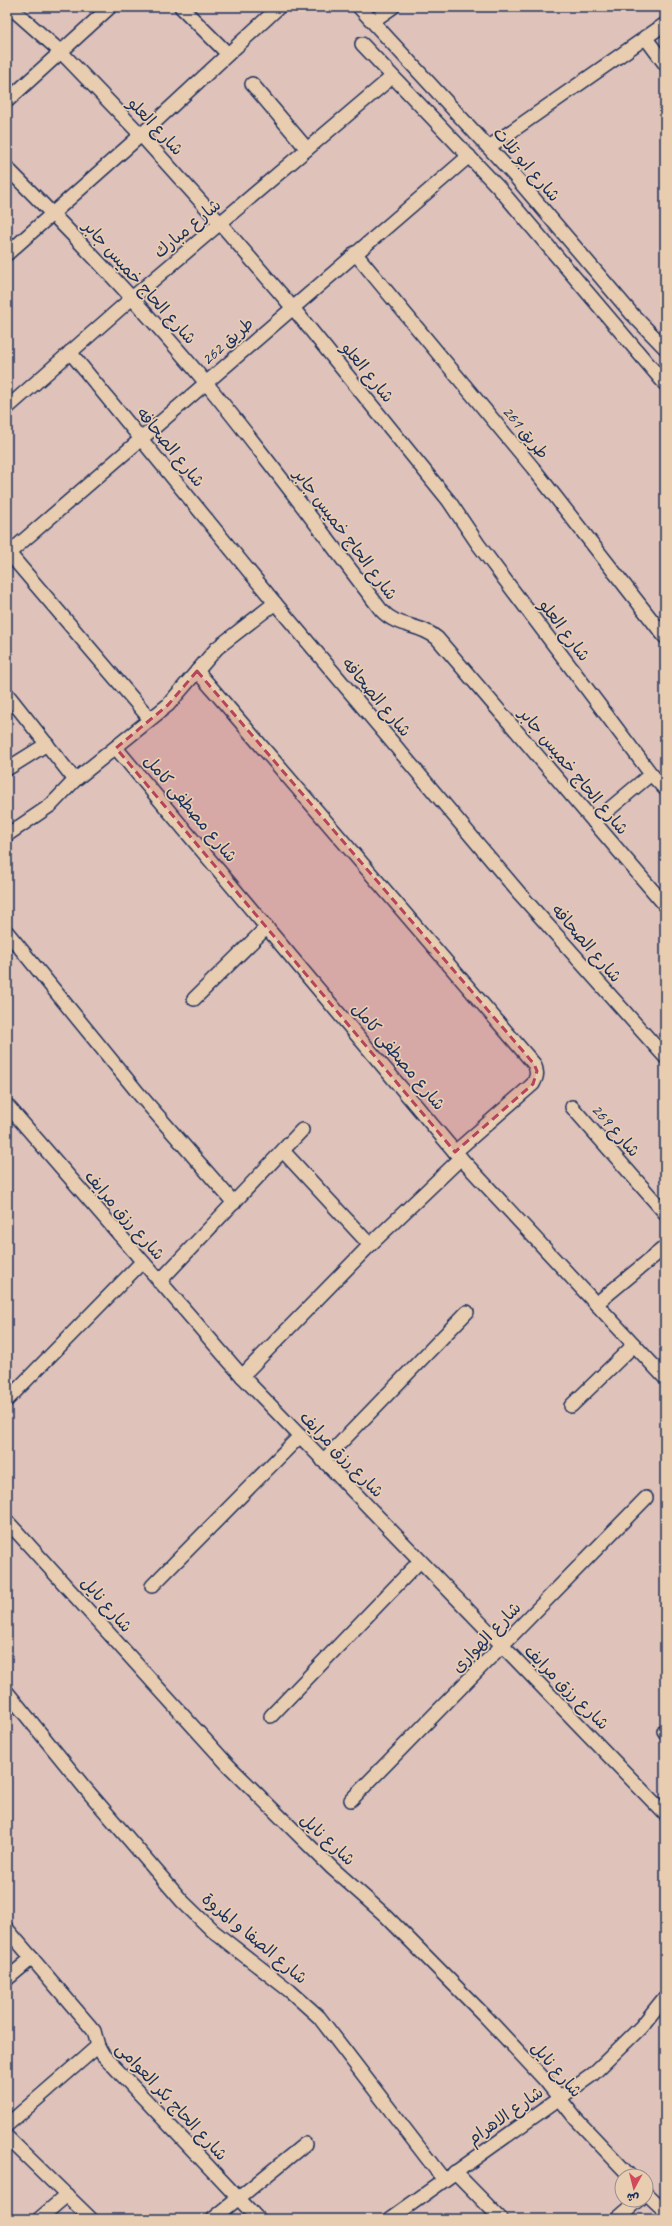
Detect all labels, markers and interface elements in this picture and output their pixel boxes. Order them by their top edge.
street label: شارع العلو [122,92,188,161]
street label: شارع ابو تلات [488,123,565,207]
street label: شارع مبارك [149,194,226,263]
street label: شارع الحاج خميس جابر [76,215,201,349]
street label: طريق 262 [197,313,258,370]
street label: شارع العلو [335,337,398,408]
street label: طريق 261 [498,401,554,463]
street label: شارع الصحافه [131,403,209,492]
street label: شارع الحاج خميس جابر [287,463,402,605]
street label: شارع العلو [533,594,595,666]
street label: شارع الصحافه [337,654,416,742]
street label: شارع الحاج خميس جابر [512,702,633,840]
street label: شارع مصطفى كامل [139,750,242,867]
street label: شارع الصحافه [546,900,626,987]
street label: شارع مصطفى كامل [347,998,450,1115]
street label: شارع 269 [586,1099,644,1162]
street label: شارع رزق مرايف [79,1166,169,1265]
street label: شارع رزق مرايف [294,1407,388,1503]
street label: شارع نايل [76,1572,137,1637]
street label: شارع الهوارى [447,1597,526,1678]
street label: شارع رزق مرايف [519,1640,614,1735]
street label: شارع نايل [295,1809,360,1871]
street label: شارع الصفا و المروة [197,1888,312,1989]
street label: شارع نايل [526,2037,587,2102]
street label: شارع الحاج بكر العوامى [111,2038,232,2166]
street label: شارع الاهرام [463,2082,549,2152]
north arrow [614,2168,654,2208]
text: ش [626,2190,640,2206]

